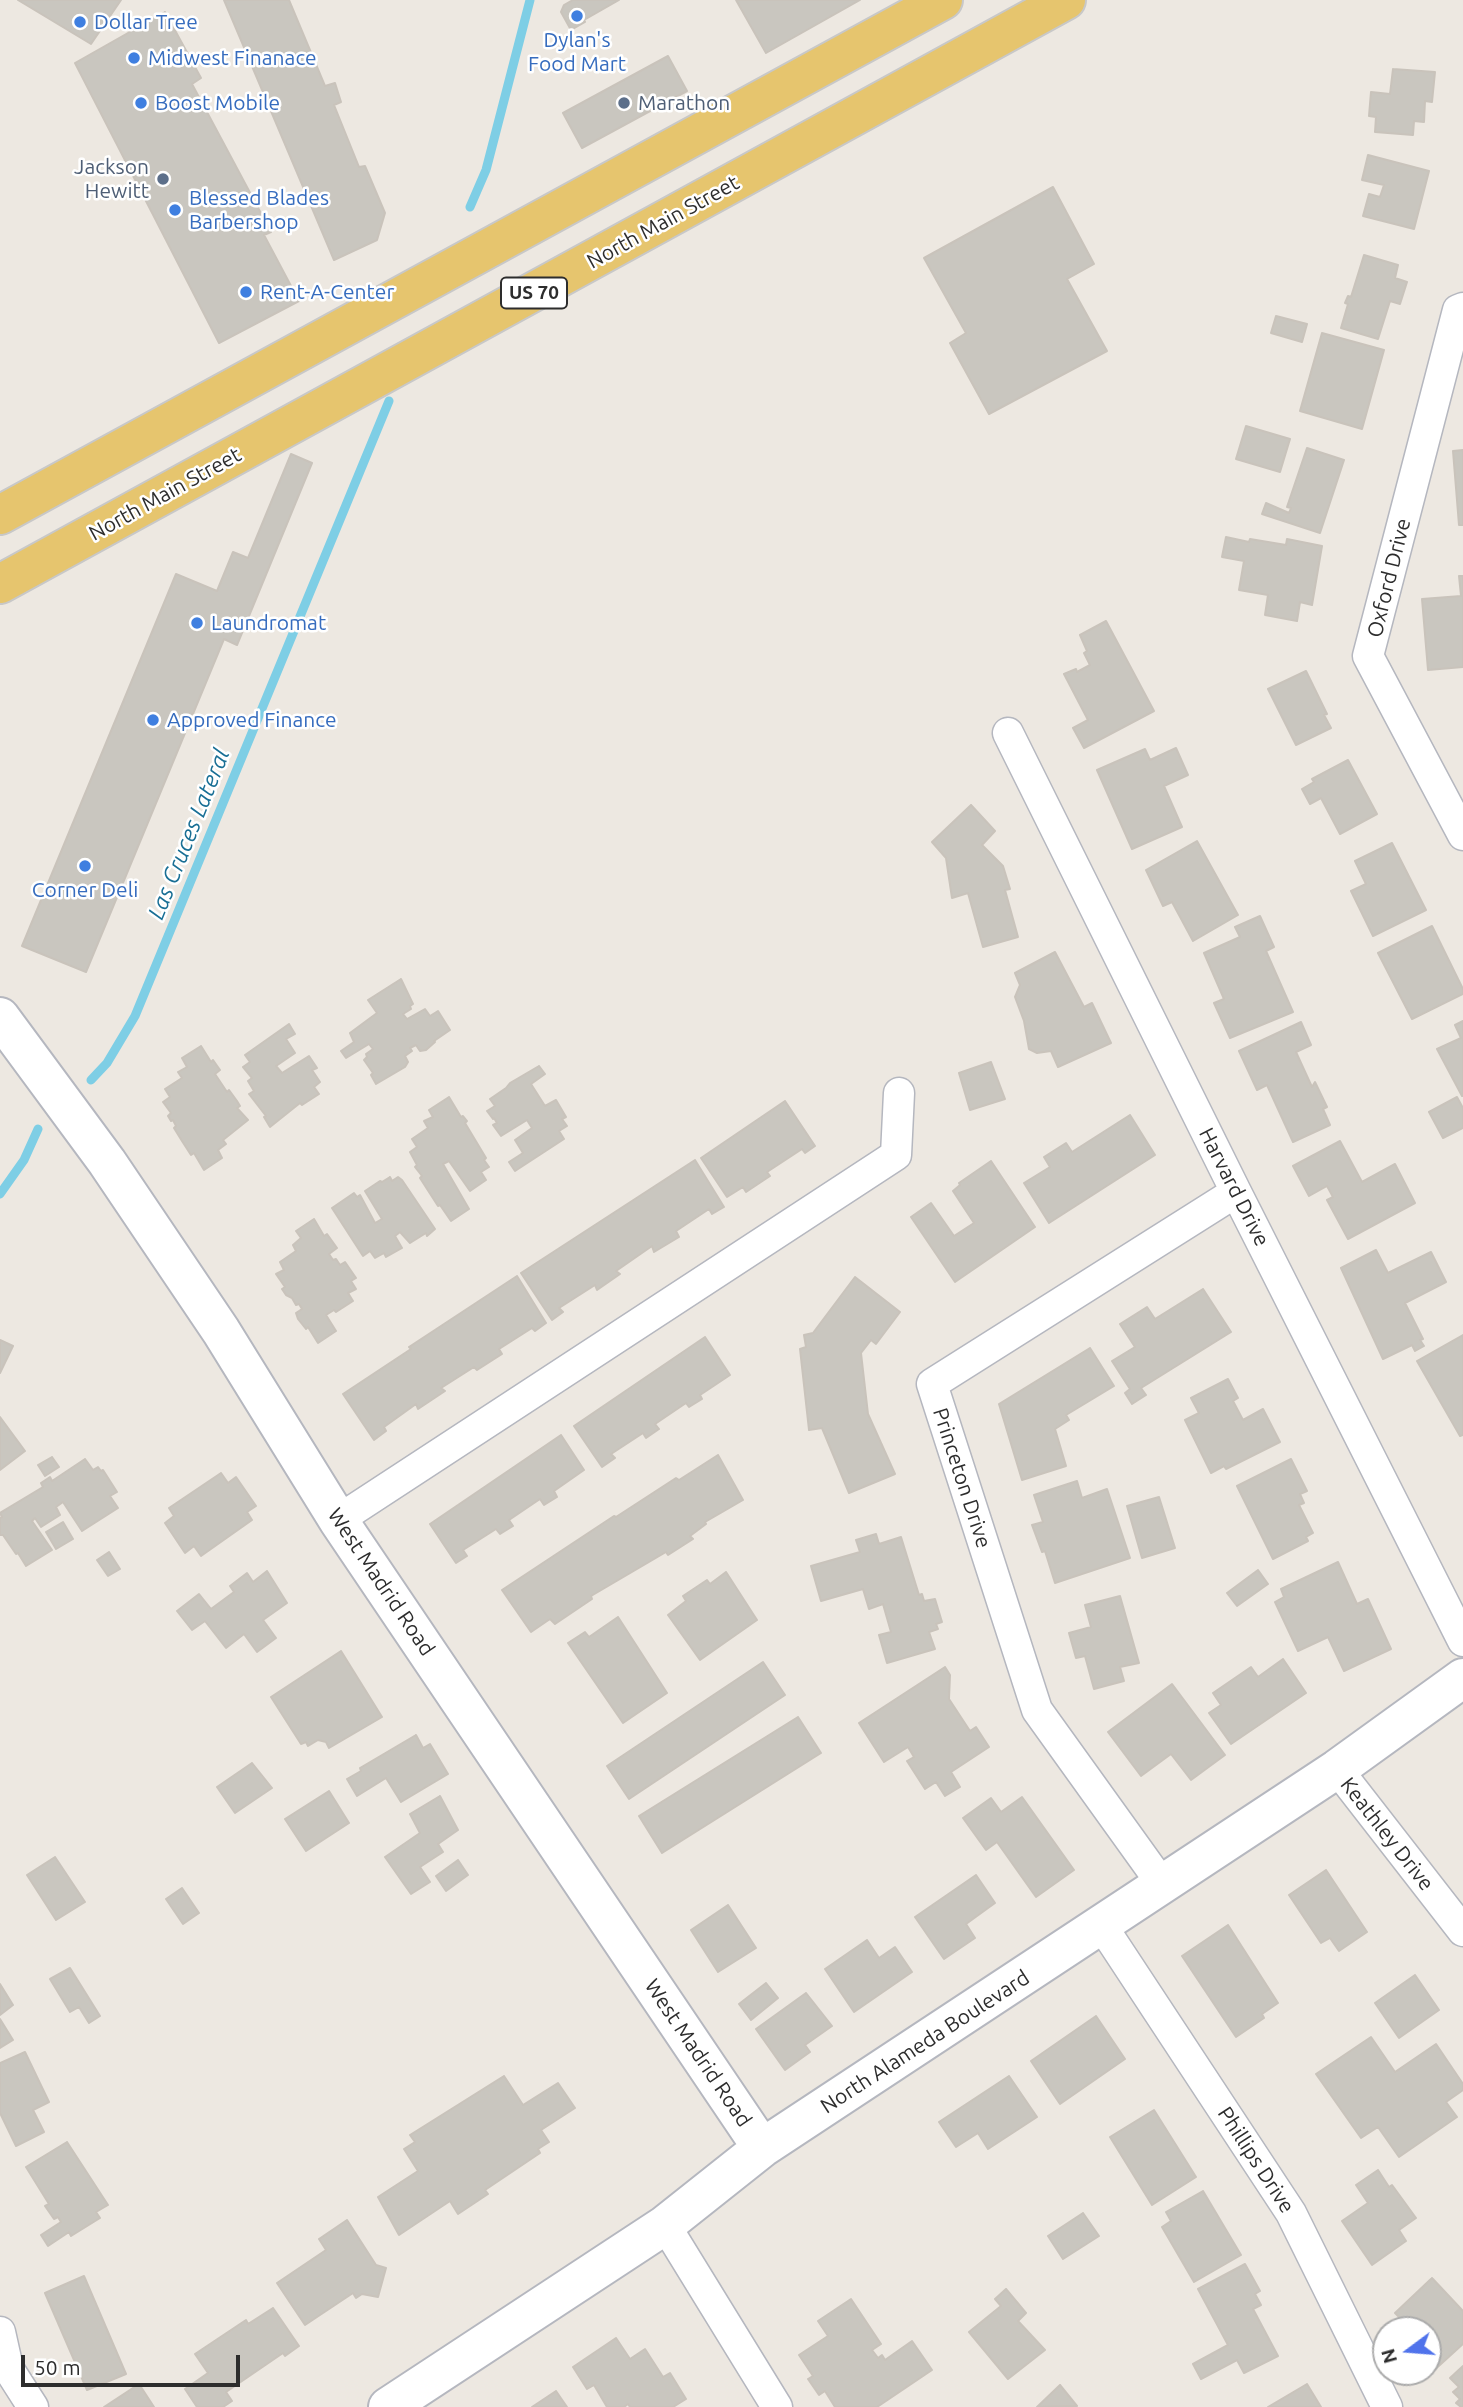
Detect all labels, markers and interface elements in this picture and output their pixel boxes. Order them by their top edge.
marker: Dylan's Food Mart [569,8,585,24]
place label: Dollar Tree [94,9,198,35]
marker: Dollar Tree [72,14,88,30]
place label: Dylan's Food Mart [528,27,626,77]
place label: Midwest Finanace [148,45,317,71]
marker: Midwest Finanace [126,50,142,66]
place label: Boost Mobile [155,90,280,116]
place label: Marathon [638,90,730,116]
marker: Boost Mobile [133,95,149,111]
marker: Marathon [616,95,632,111]
place label: Jackson Hewitt [74,154,149,204]
street label: North Main Street [583,170,743,274]
marker: Jackson Hewitt [155,171,171,187]
place label: Blessed Blades Barbershop [189,185,329,235]
marker: Blessed Blades Barbershop [167,202,183,218]
road number: US 70 [501,278,567,308]
place label: Rent-A-Center [260,279,394,305]
marker: Rent-A-Center [238,284,254,300]
street label: North Main Street [85,442,245,546]
street label: Oxford Drive [1362,516,1416,640]
place label: Laundromat [211,610,326,636]
marker: Laundromat [189,615,205,631]
place label: Approved Finance [167,707,337,733]
marker: Approved Finance [145,712,161,728]
water label: Las Cruces Lateral [142,745,236,923]
marker: Corner Deli [77,858,93,874]
place label: Corner Deli [32,877,138,903]
street label: Harvard Drive [1193,1124,1275,1250]
street label: Princeton Drive [927,1405,997,1551]
street label: West Madrid Road [322,1503,440,1661]
street label: Keathley Drive [1335,1772,1439,1896]
street label: North Alameda Boulevard [816,1965,1034,2119]
street label: West Madrid Road [639,1974,757,2132]
street label: Phillips Drive [1212,2102,1300,2218]
north arrow [1372,2316,1442,2386]
scale bar [24,2340,243,2384]
text: N [1376,2346,1401,2366]
text: 50 m [34,2355,81,2379]

